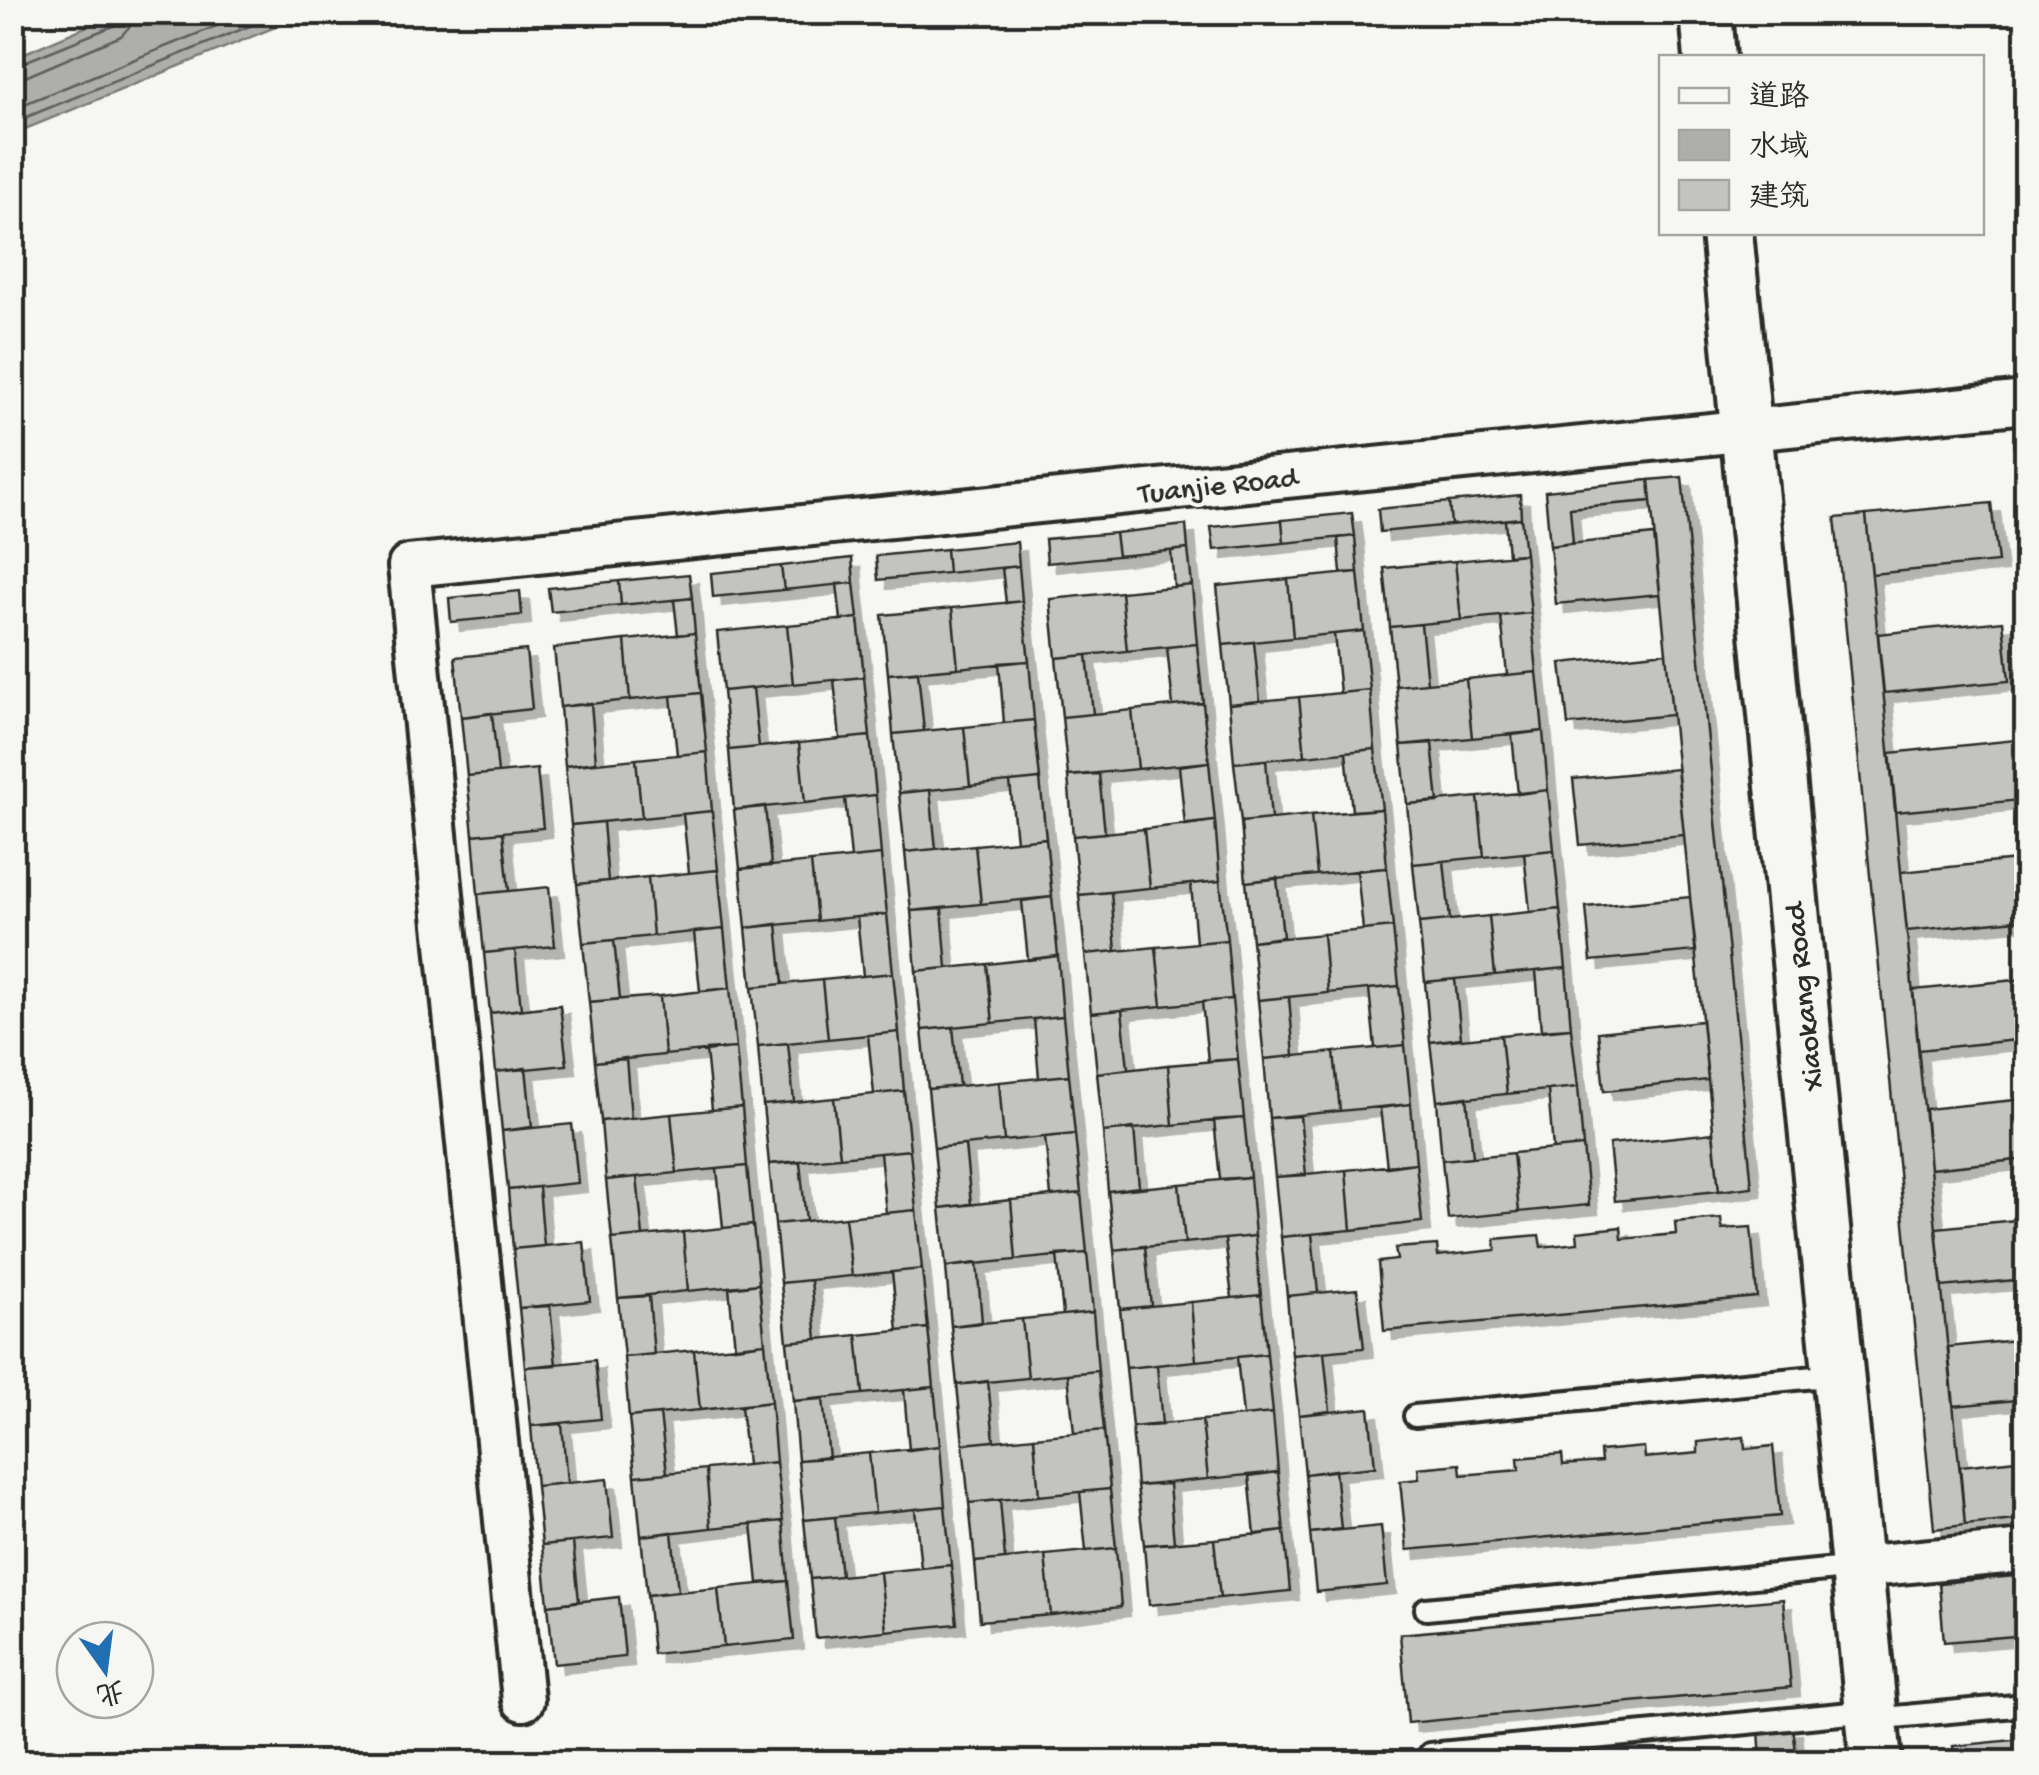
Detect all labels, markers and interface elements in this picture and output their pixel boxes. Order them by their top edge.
legend [1659,55,1984,235]
text: 道路 [1749,80,1809,117]
text: 水域 [1749,130,1809,167]
text: 建筑 [1749,180,1809,217]
street label: Tuanjie Road [1135,462,1302,514]
street label: Xiaokang Road [1779,899,1834,1093]
north arrow [55,1620,155,1720]
text: 北 [92,1670,128,1709]

